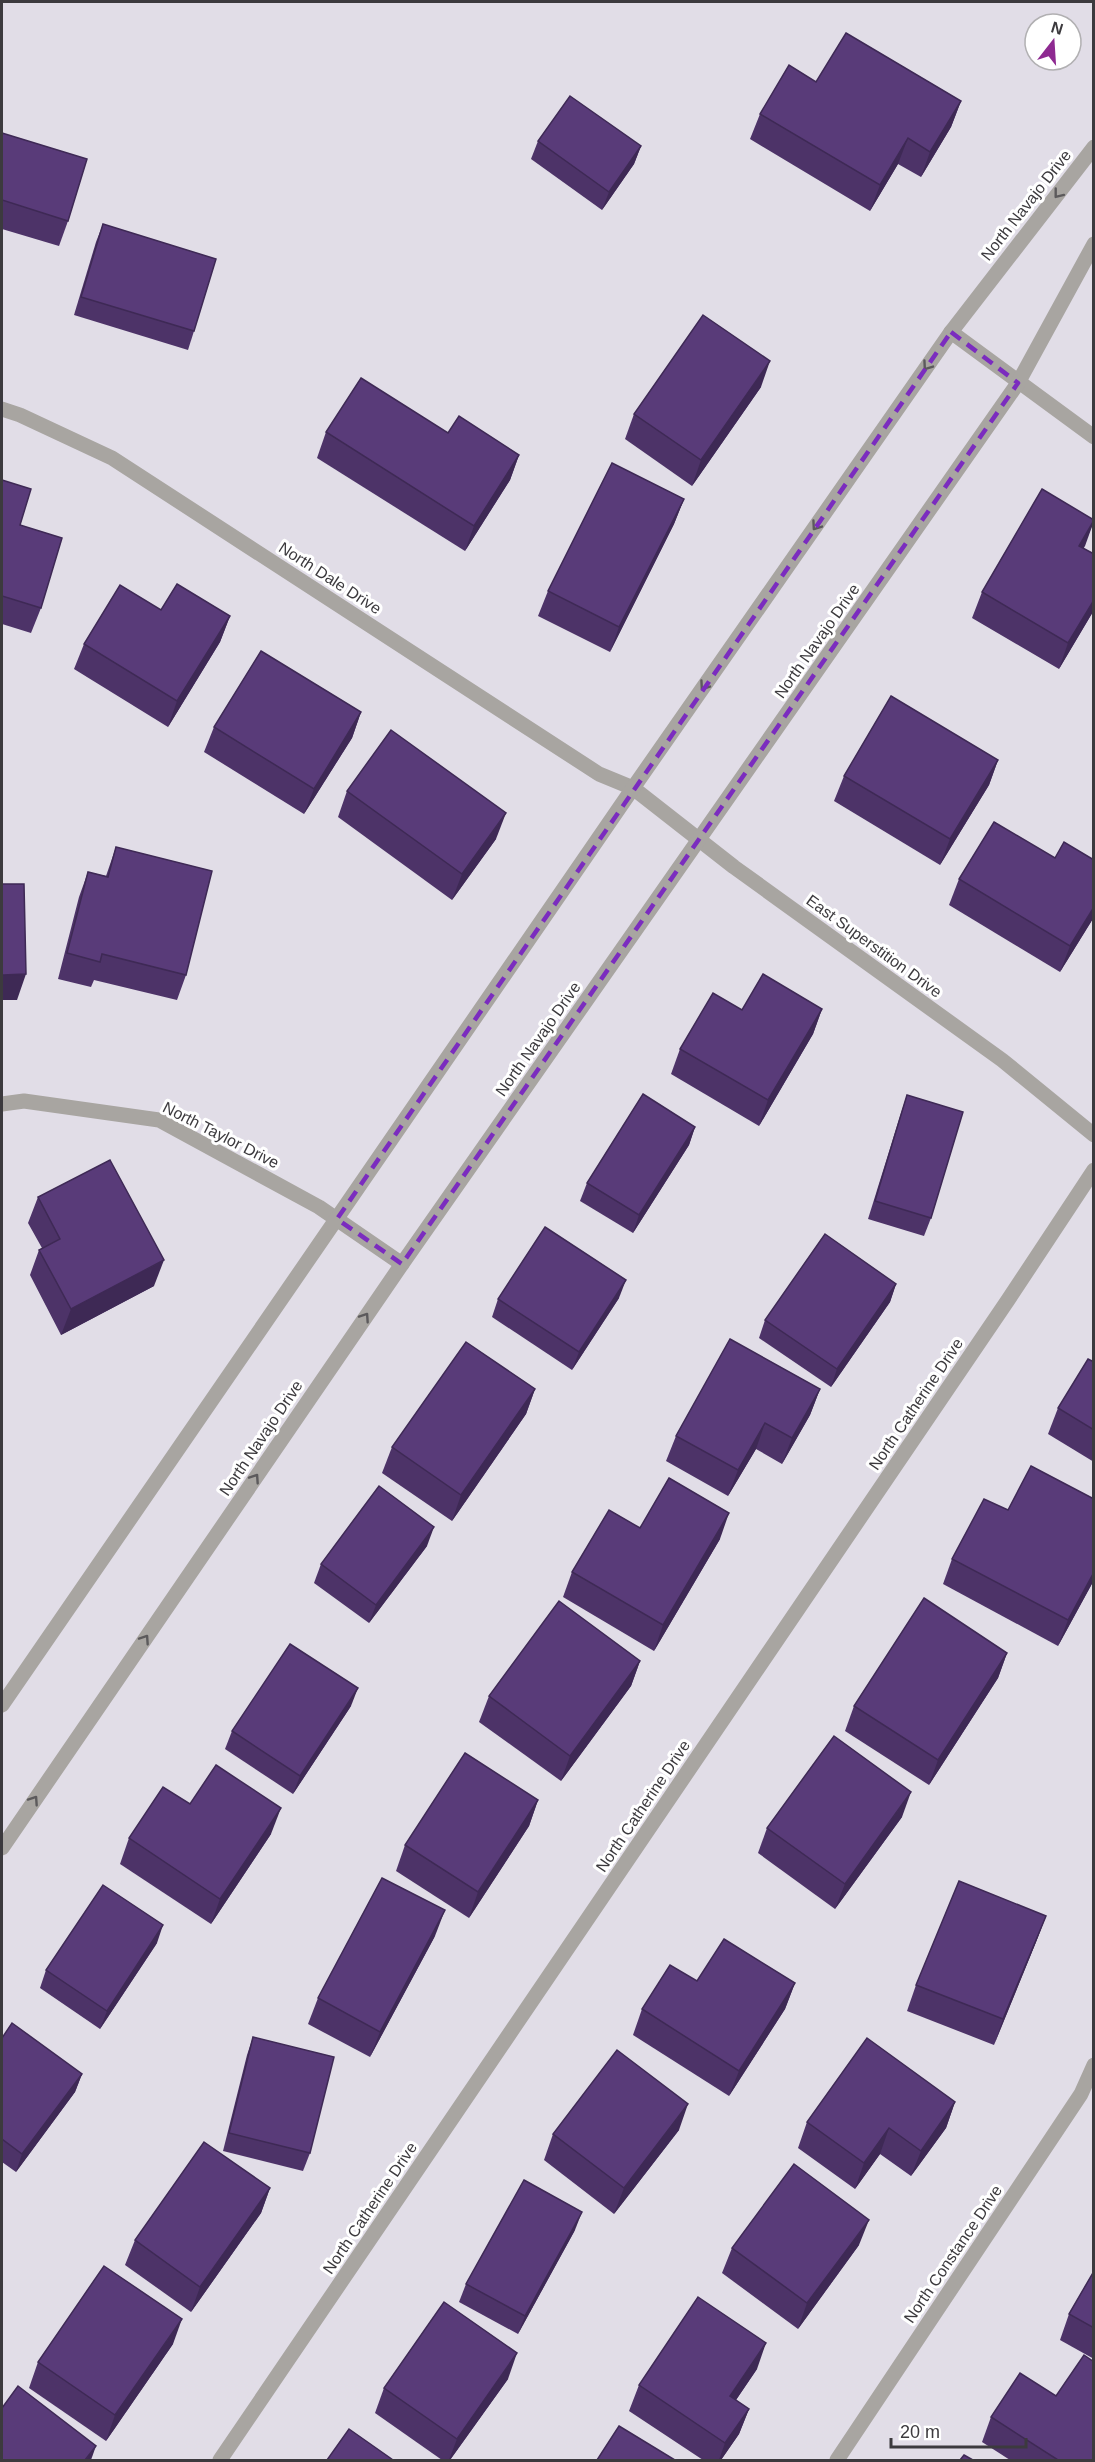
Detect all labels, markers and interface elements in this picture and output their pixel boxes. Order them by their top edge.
north arrow [1023,12,1083,72]
text: N [1049,18,1065,38]
street label: North Navajo Drive [978,146,1074,263]
one-way arrow [1054,187,1065,198]
one-way arrow [923,359,934,370]
one-way arrow [812,519,823,530]
street label: North Dale Drive [276,539,384,617]
street label: North Navajo Drive [771,581,863,701]
one-way arrow [700,679,711,690]
street label: East Superstition Drive [803,891,945,1001]
street label: North Navajo Drive [492,979,584,1099]
street label: North Taylor Drive [160,1098,282,1172]
one-way arrow [358,1313,369,1324]
street label: North Catherine Drive [866,1335,966,1473]
street label: North Navajo Drive [216,1377,306,1499]
one-way arrow [248,1474,259,1485]
one-way arrow [138,1635,149,1646]
street label: North Catherine Drive [593,1737,693,1875]
one-way arrow [27,1796,39,1806]
street label: North Catherine Drive [320,2139,420,2277]
street label: North Constance Drive [901,2182,1005,2326]
scale bar [891,2411,1026,2449]
text: 20 m [900,2422,940,2442]

